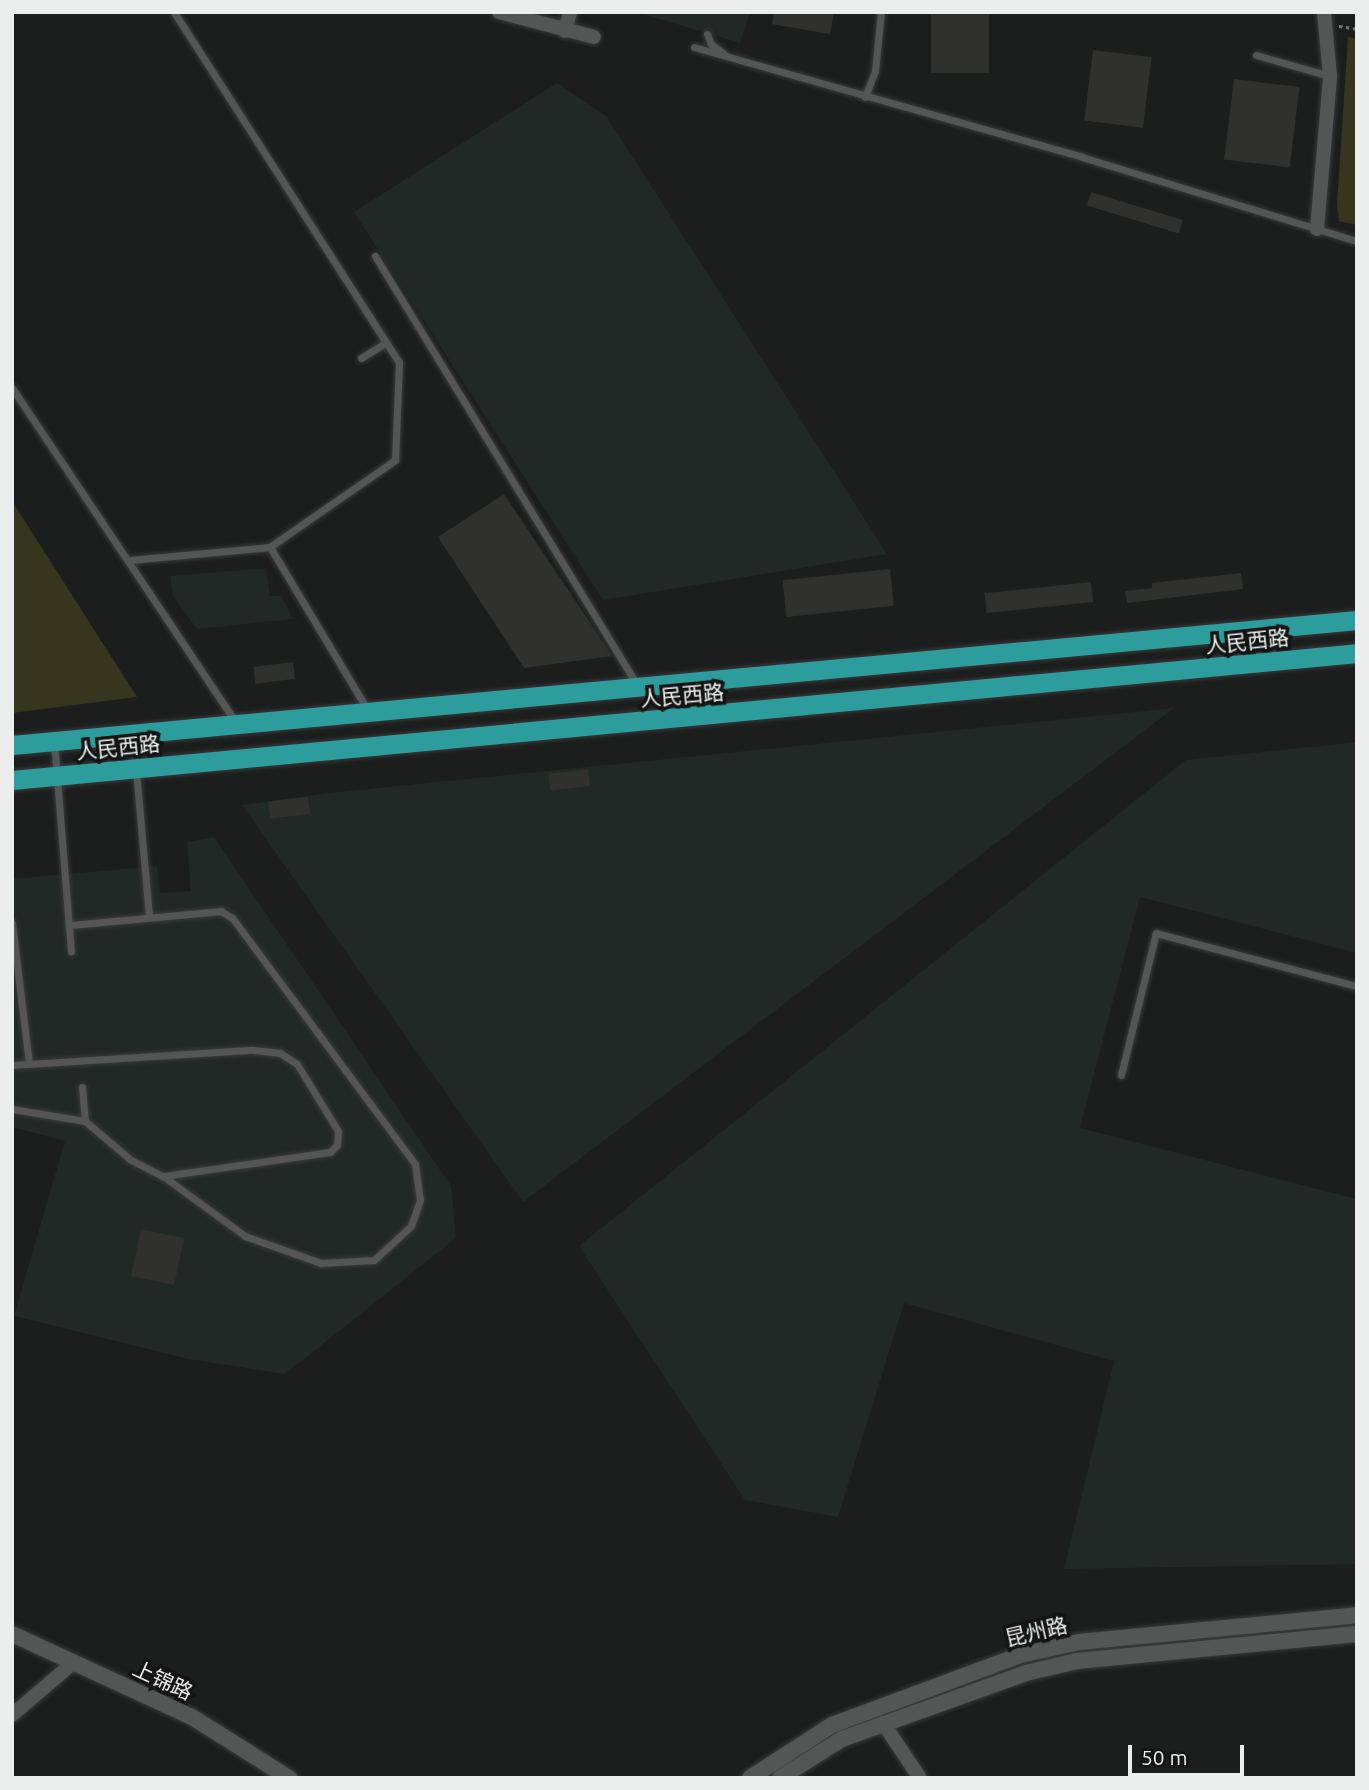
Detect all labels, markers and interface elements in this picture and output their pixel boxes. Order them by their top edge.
street label: 人民西路 [1204,624,1290,658]
street label: 人民西路 [639,679,725,711]
street label: 人民西路 [75,730,161,764]
street label: 昆州路 [1002,1612,1070,1650]
street label: 上锦路 [129,1655,197,1705]
scale bar [1131,1730,1246,1774]
text: 50 m [1141,1745,1188,1769]

